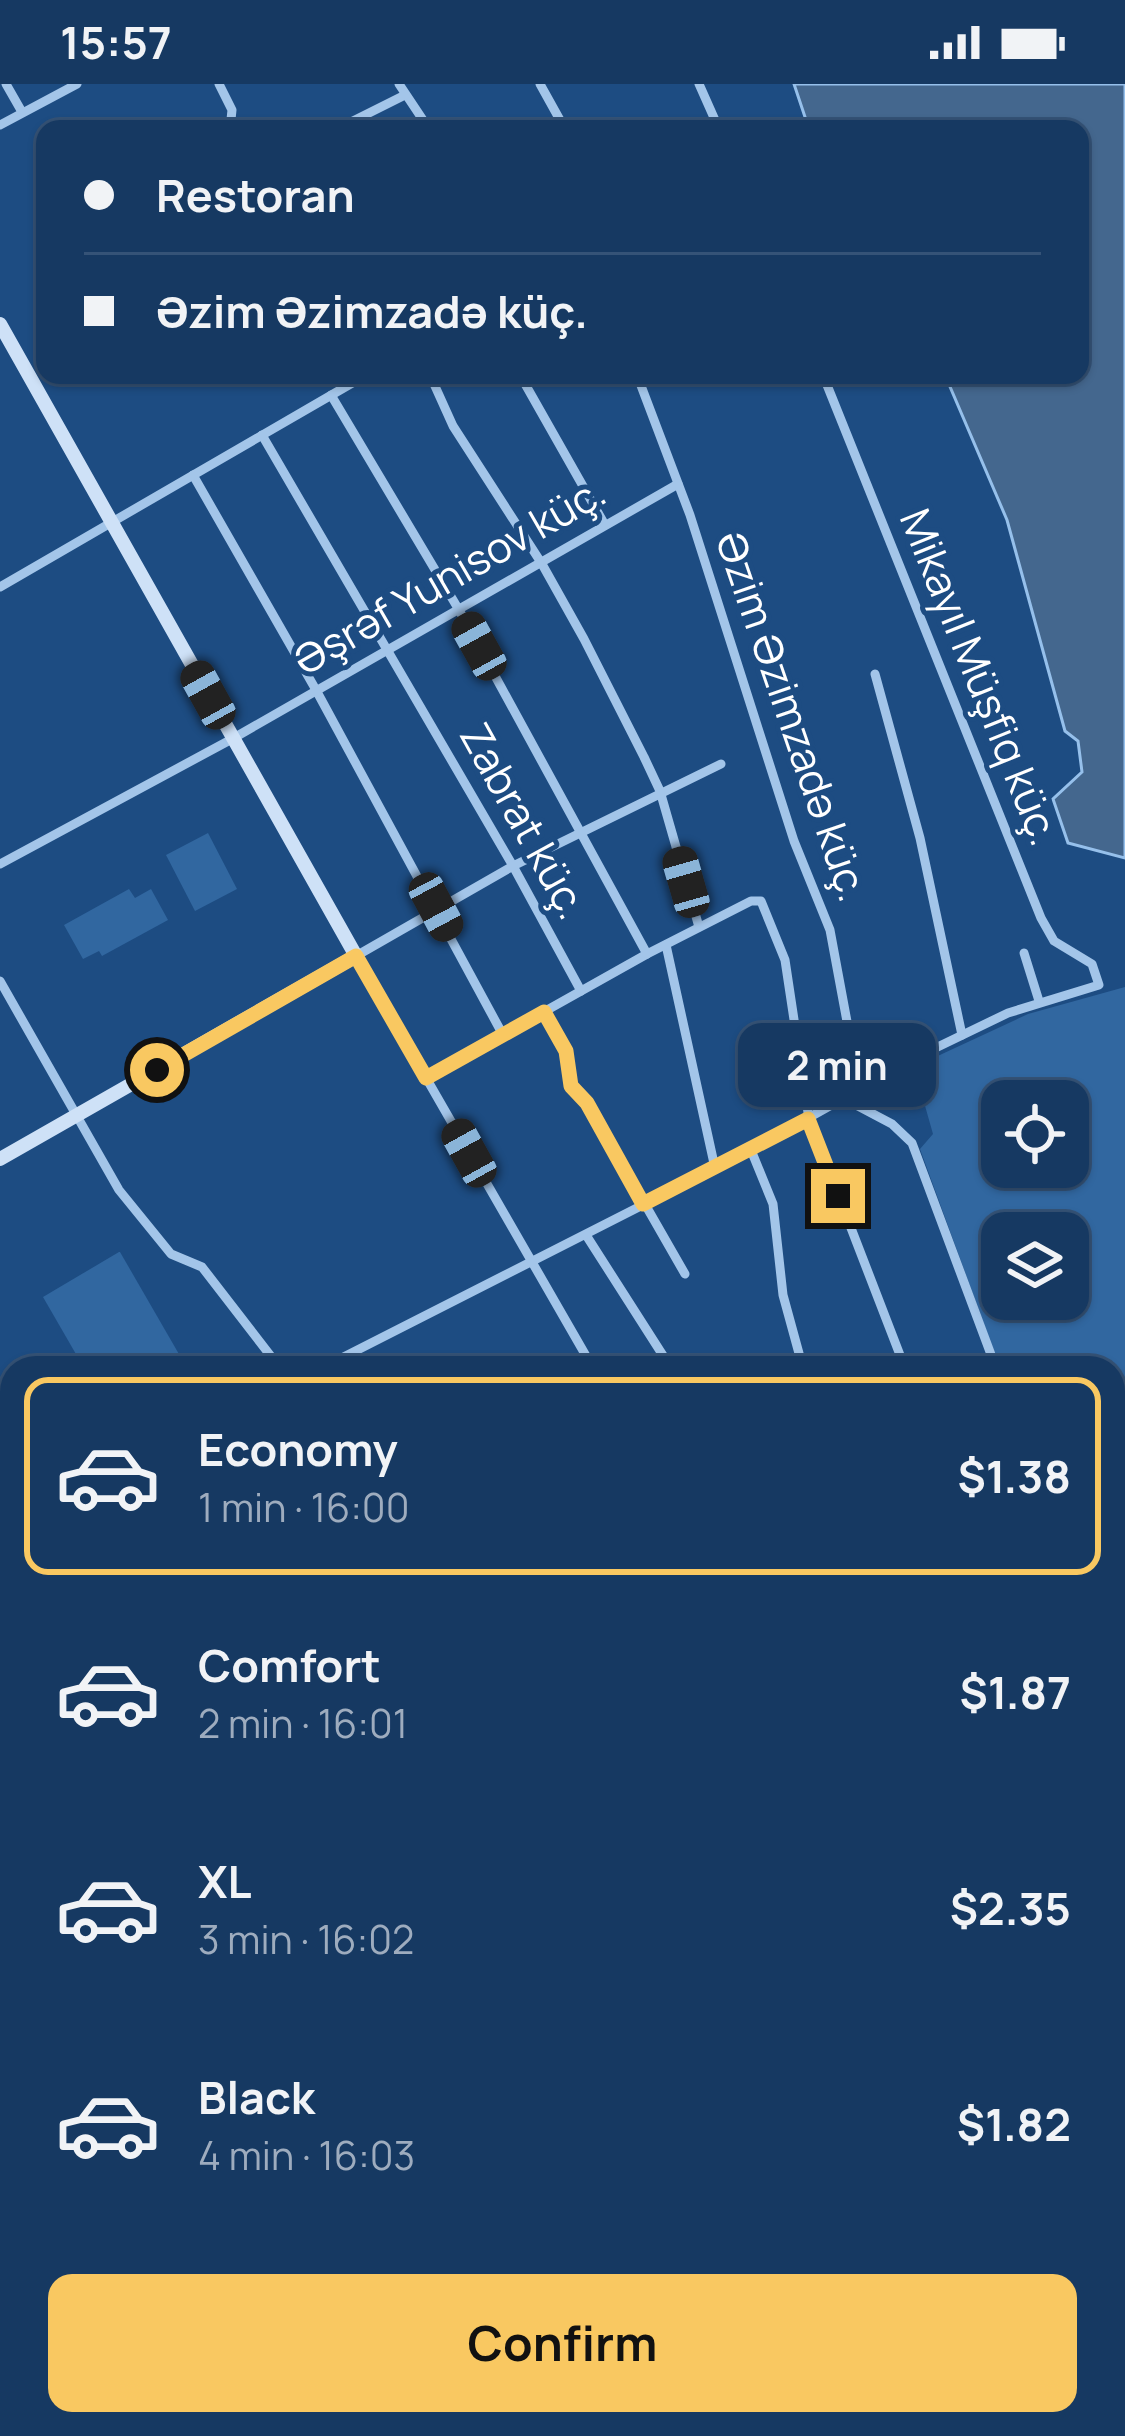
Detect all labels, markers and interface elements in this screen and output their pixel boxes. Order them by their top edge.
text: 15:57 [60,11,172,73]
text: Restoran [156,164,355,226]
text: Əzim Əzimzadə küç. [156,280,588,342]
street label: Əşrəf Yunisov küç. [281,462,616,688]
street label: Mikayıl Müşfiq küç. [887,500,1075,853]
street label: Əzim Əzimzadə küç. [702,523,884,909]
car [446,606,512,686]
car [175,655,241,735]
street label: Zabrat küç. [447,712,603,929]
car [659,842,713,922]
car [403,867,469,947]
callout: 2 min [739,1022,937,1106]
text: 2 min [786,1038,888,1092]
route start [130,1043,184,1097]
map controls [981,1080,1089,1320]
button: locate [981,1080,1089,1188]
car [436,1113,502,1193]
route end [811,1169,865,1223]
button: layers [981,1212,1089,1320]
text: Economy [198,1418,398,1480]
icon: car [54,1422,162,1530]
text: $1.38 [957,1445,1071,1507]
text: 1 min · 16:00 [198,1480,409,1534]
text: Comfort [198,1634,381,1696]
icon: car [54,1638,162,1746]
text: $1.87 [960,1661,1071,1723]
text: 2 min · 16:01 [198,1696,408,1750]
text: XL [198,1850,252,1912]
icon: car [54,1854,162,1962]
text: $2.35 [950,1877,1071,1939]
text: 3 min · 16:02 [198,1912,414,1966]
text: Black [198,2066,315,2128]
icon: car [54,2070,162,2178]
text: $1.82 [957,2093,1071,2155]
text: 4 min · 16:03 [198,2128,415,2182]
button: Confirm [48,2274,1077,2412]

